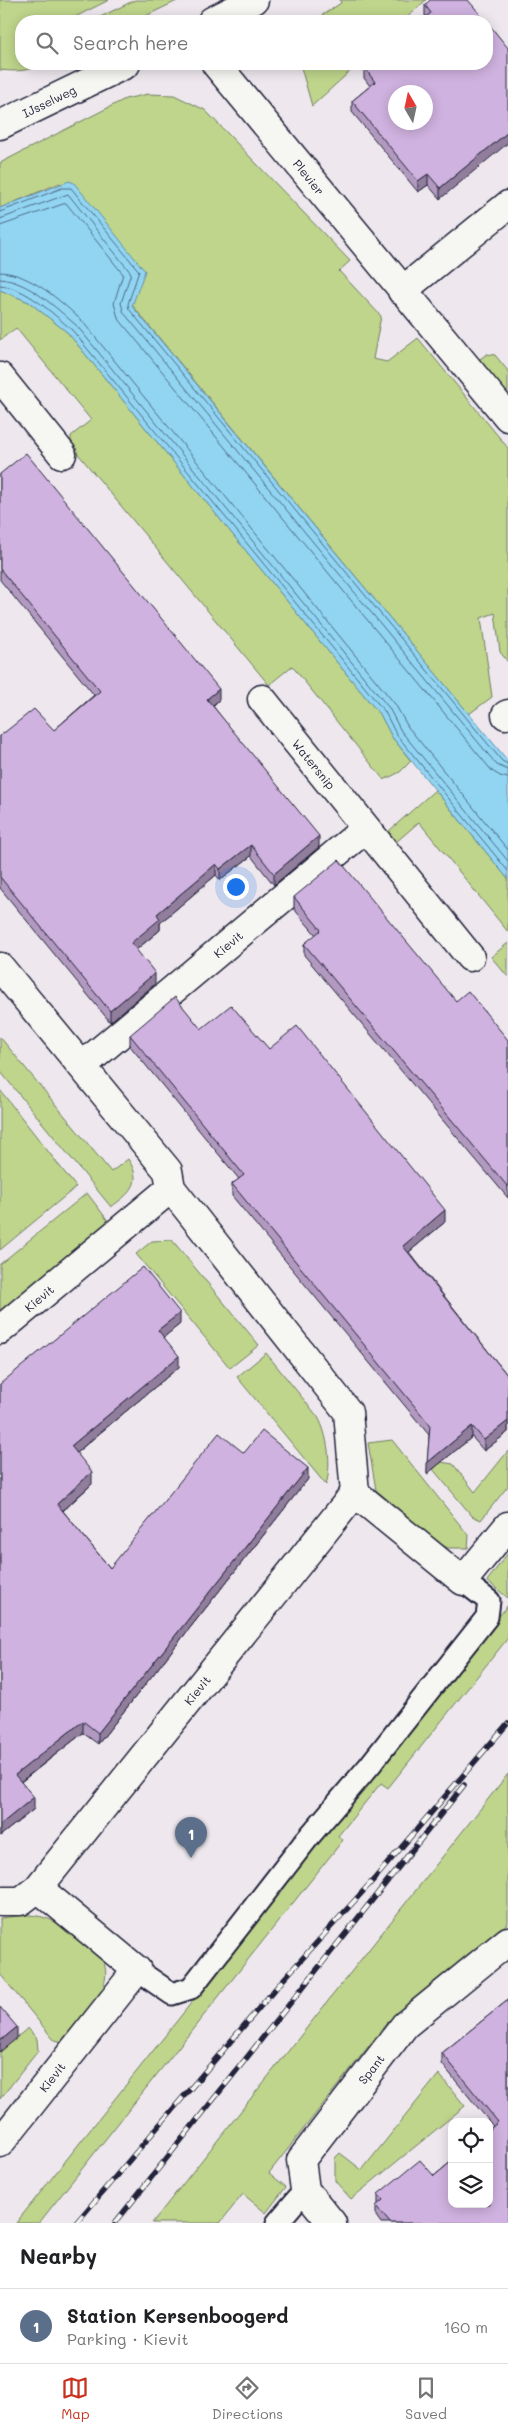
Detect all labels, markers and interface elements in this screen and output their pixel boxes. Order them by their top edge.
search box [15,15,493,70]
icon: search [33,29,61,57]
text: Search here [73,30,189,55]
street label: IJsselweg [20,81,78,121]
north arrow [388,85,433,130]
street label: Plevier [290,156,328,198]
street label: Watersnip [289,736,339,792]
your location [223,874,249,900]
street label: Kievit [210,927,246,961]
street label: Kievit [21,1281,57,1315]
street label: Kievit [180,1672,214,1708]
pin: 1 [175,1817,207,1858]
street label: Spant [354,2051,388,2087]
street label: Kievit [35,2059,69,2095]
map controls [448,2118,493,2208]
button: locate [448,2118,493,2163]
button: layers [448,2163,493,2208]
text: Nearby [20,2242,97,2269]
text: Station Kersenboogerd [67,2303,288,2328]
text: 1 [32,2316,40,2337]
text: 160 m [443,2316,488,2337]
text: Parking · Kievit [67,2328,188,2349]
tab: Map [61,2374,90,2423]
tab: Directions [212,2374,283,2423]
tab: Saved [405,2374,447,2423]

